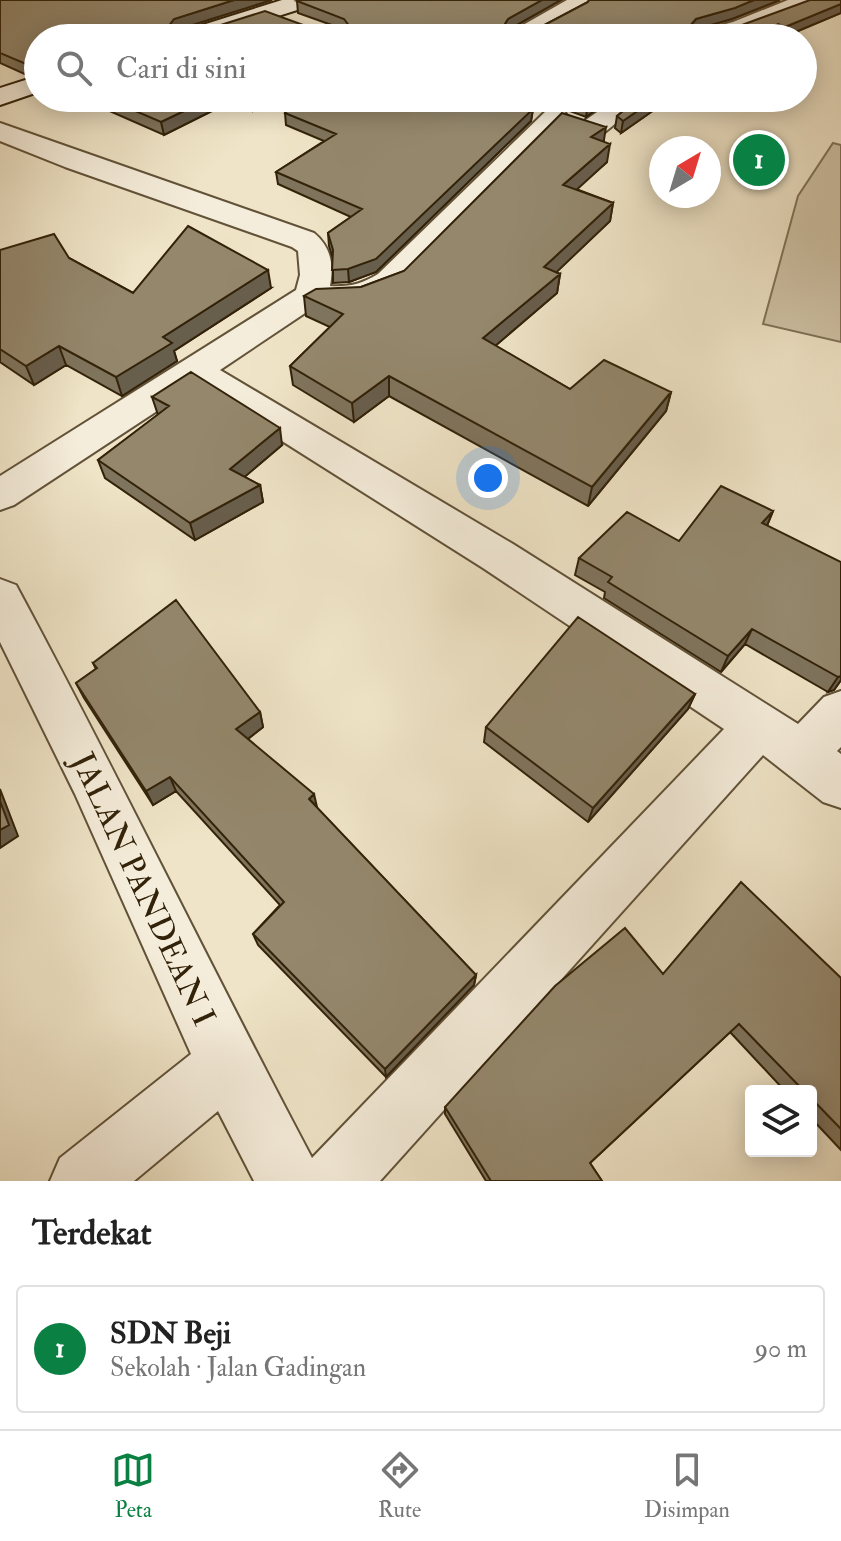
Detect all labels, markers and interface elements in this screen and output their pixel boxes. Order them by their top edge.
search box [24,24,817,112]
icon: search [52,46,96,90]
text: Cari di sini [116,50,246,87]
pin: 1 [733,130,785,190]
north arrow [649,136,721,208]
your location [468,458,508,498]
street label: JALAN PANDEAN I [62,746,224,1032]
map controls [745,1085,817,1157]
button: layers [745,1085,817,1157]
text: Terdekat [32,1212,152,1255]
text: SDN Beji [110,1315,231,1352]
text: 1 [55,1333,65,1365]
text: 90 m [755,1333,807,1365]
text: Sekolah · Jalan Gadingan [110,1352,366,1384]
tab: Peta [111,1448,155,1524]
tab: Rute [378,1448,422,1524]
tab: Disimpan [644,1448,730,1524]

